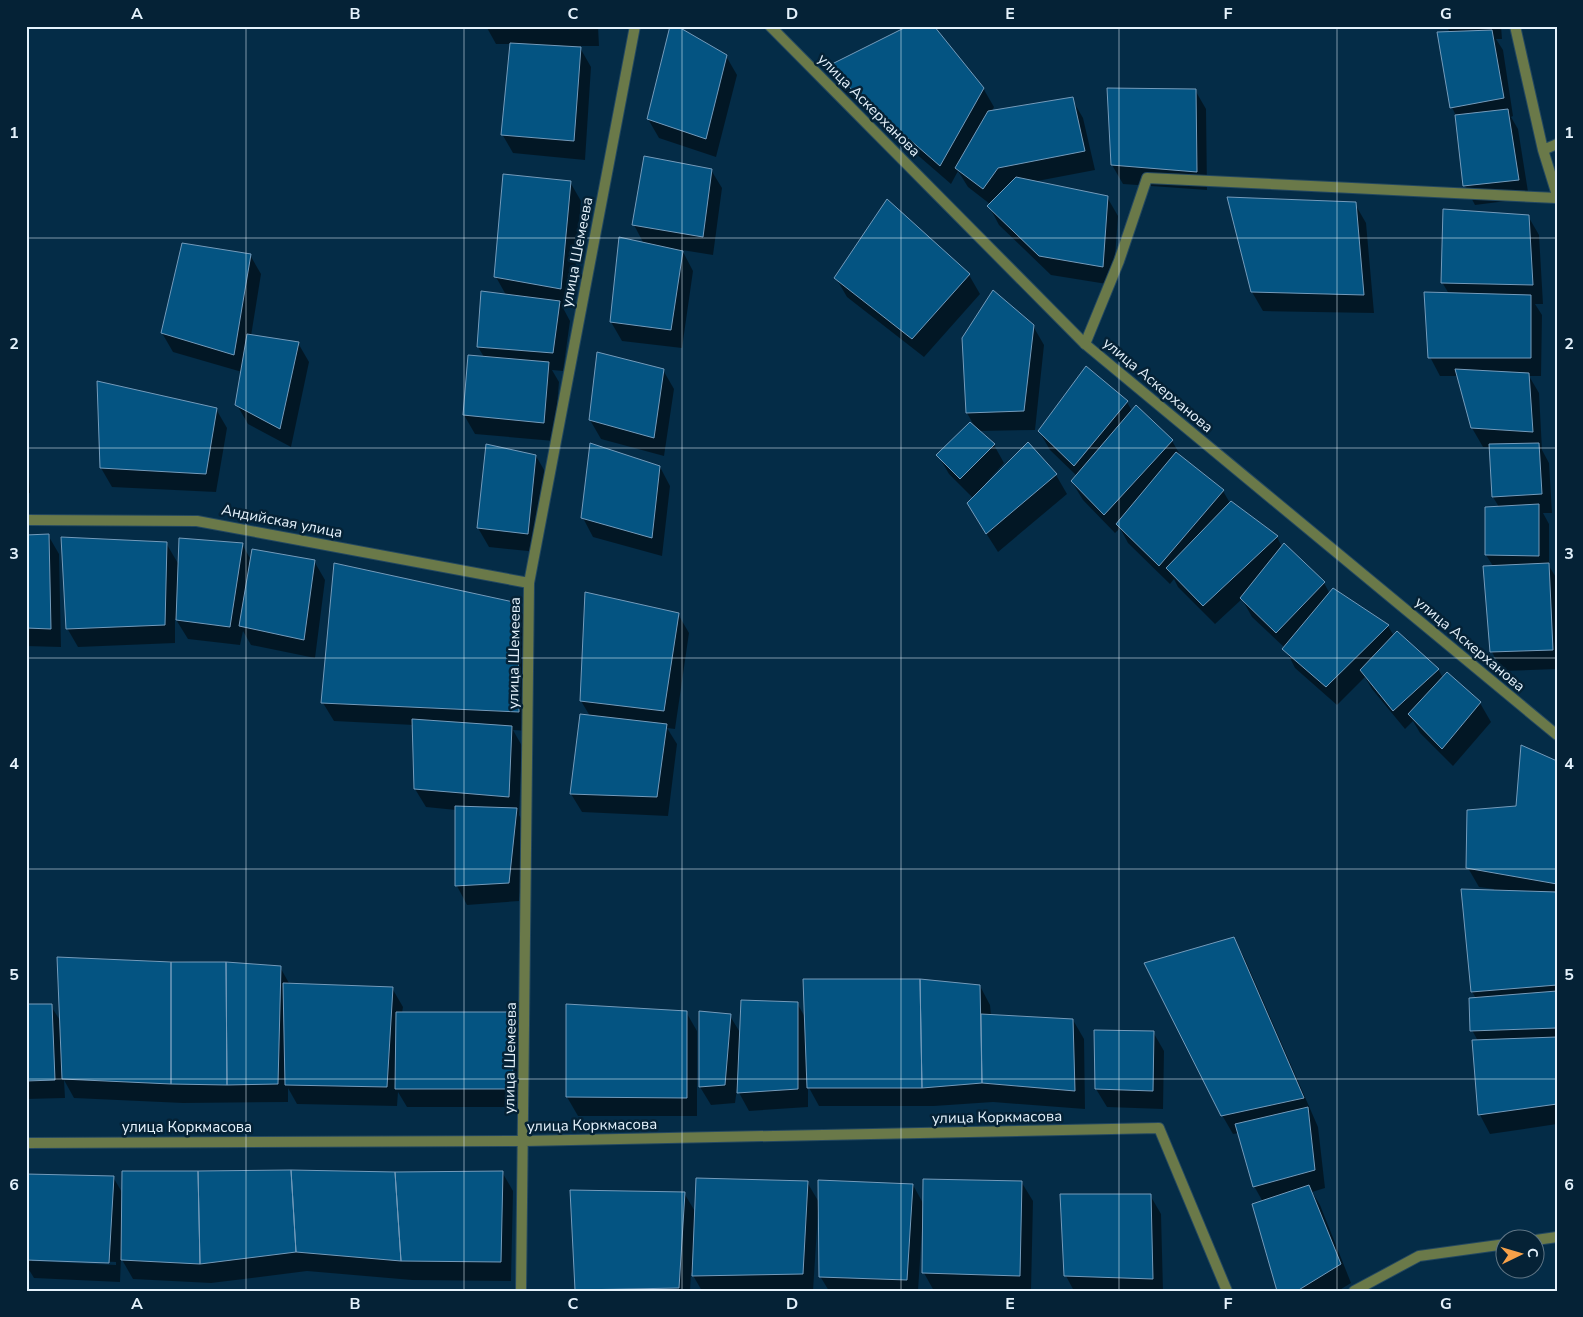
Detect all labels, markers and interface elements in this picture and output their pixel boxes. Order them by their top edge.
text: A [131,3,143,25]
text: B [349,3,361,25]
text: C [568,3,579,25]
text: D [786,3,798,25]
text: E [1005,3,1015,25]
text: F [1224,3,1233,25]
text: G [1440,3,1452,25]
street label: улица Аскерханова [813,49,925,161]
text: 1 [9,122,19,144]
text: 1 [1564,122,1574,144]
street label: улица Шемеева [556,195,598,309]
text: 2 [9,333,19,355]
street label: улица Аскерханова [1099,333,1217,437]
text: 2 [1564,333,1574,355]
street label: Андийская улица [220,499,344,543]
text: 3 [9,543,19,565]
text: 3 [1564,543,1574,565]
street label: улица Аскерханова [1411,592,1529,696]
street label: улица Шемеева [503,597,525,709]
text: 4 [9,753,19,775]
text: 4 [1564,753,1574,775]
text: 5 [9,964,19,986]
text: 5 [1564,964,1574,986]
street label: улица Шемеева [499,1002,521,1114]
street label: улица Коркмасова [932,1106,1062,1128]
street label: улица Коркмасова [527,1114,657,1136]
street label: улица Коркмасова [122,1117,252,1137]
text: 6 [9,1174,19,1196]
text: 6 [1564,1174,1574,1196]
north arrow [1496,1230,1546,1280]
text: С [1523,1247,1542,1259]
text: A [131,1293,143,1315]
text: B [349,1293,361,1315]
text: C [568,1293,579,1315]
text: D [786,1293,798,1315]
text: E [1005,1293,1015,1315]
text: F [1224,1293,1233,1315]
text: G [1440,1293,1452,1315]

